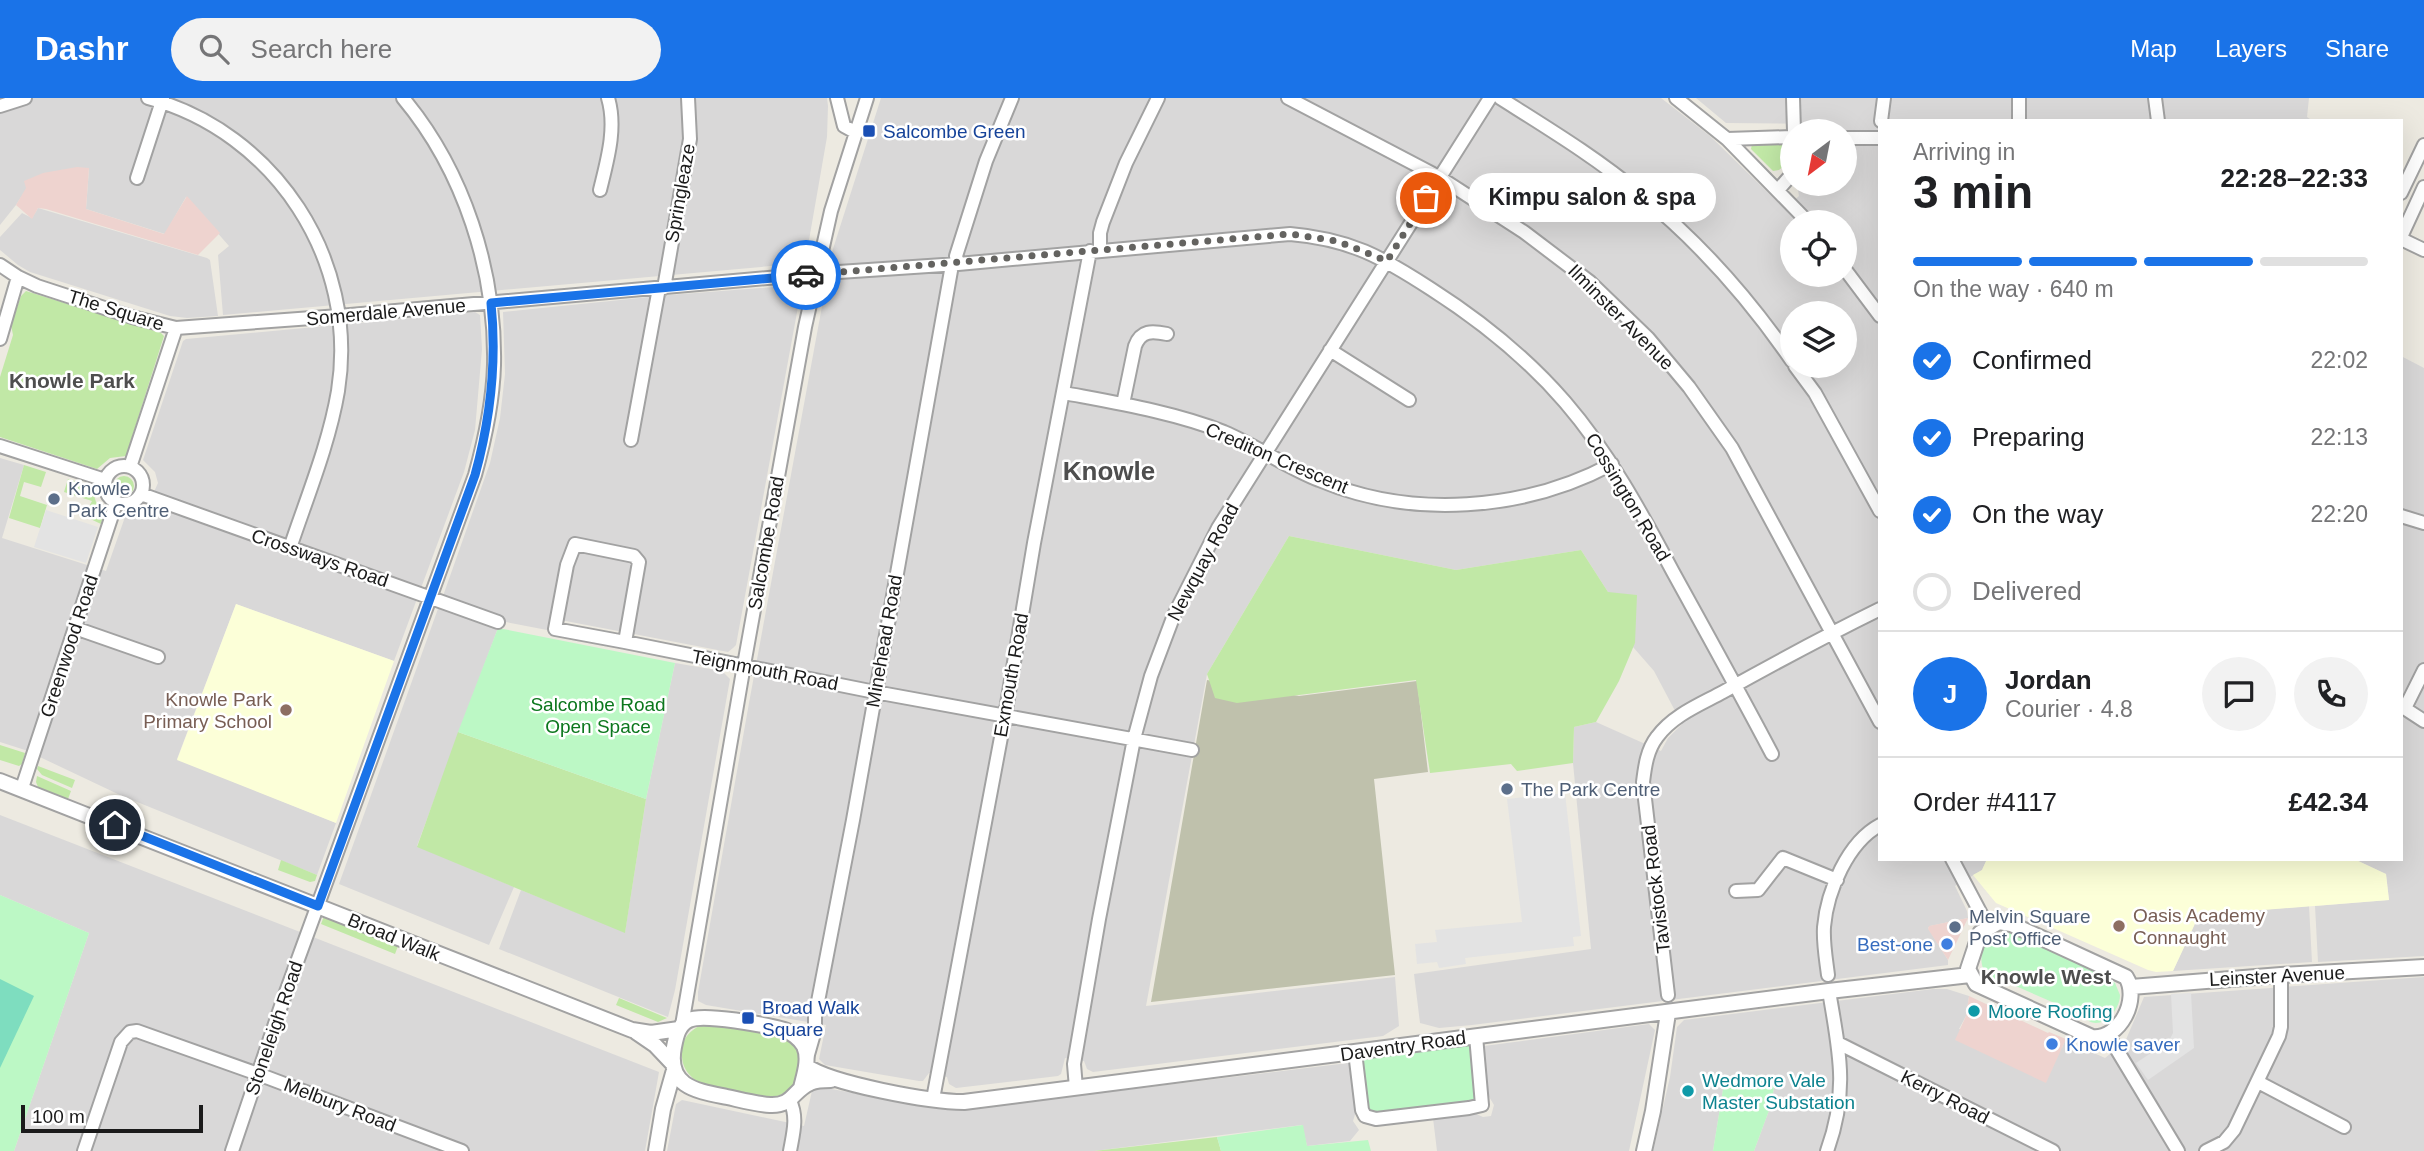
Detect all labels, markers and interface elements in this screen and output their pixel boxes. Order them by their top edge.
search box [171,18,661,81]
text: Dashr [35,30,129,67]
icon: search [195,30,233,68]
text: Search here [251,34,392,64]
text: Map [2130,35,2177,62]
text: Layers [2215,35,2287,62]
text: Share [2325,35,2389,62]
north arrow [1780,119,1857,196]
map controls [1780,119,1857,378]
place label: Salcombe Green [883,121,1026,142]
marker: Salcombe Green [861,123,877,139]
text: Arriving in [1913,139,2015,165]
street label: Springleaze [661,142,699,244]
text: 22:28–22:33 [2221,163,2368,193]
text: 3 min [1913,166,2033,218]
pin [1396,168,1456,228]
callout: Kimpu salon & spa [1468,174,1716,222]
icon: bag [1407,179,1445,217]
text: Kimpu salon & spa [1488,184,1696,210]
button: locate [1780,210,1857,287]
courier [771,240,841,310]
icon: car [787,256,825,294]
street label: Ilminster Avenue [1564,260,1678,374]
text: On the way · 640 m [1913,276,2114,302]
street label: The Square [65,285,167,335]
street label: Somerdale Avenue [305,295,467,329]
button: layers [1780,301,1857,378]
icon: check [1913,342,1951,380]
text: Confirmed [1972,345,2092,375]
text: 22:02 [2310,347,2368,373]
district label: Knowle Park [9,369,135,392]
street label: Crediton Crescent [1202,418,1352,498]
icon: check [1913,419,1951,457]
text: Preparing [1972,422,2085,452]
text: 22:13 [2310,424,2368,450]
street label: Cossington Road [1581,429,1675,565]
district label: Knowle [1063,456,1155,486]
street label: Salcombe Road [744,475,788,611]
place label: Knowle Park Centre [68,478,169,521]
marker: Knowle Park Centre [46,491,62,507]
icon: check [1913,496,1951,534]
text: On the way [1972,499,2104,529]
street label: Newquay Road [1163,500,1243,624]
text: 22:20 [2310,501,2368,527]
street label: Crossways Road [249,525,391,591]
street label: Greenwood Road [36,572,102,720]
street label: Minehead Road [862,573,906,709]
text: Delivered [1972,576,2082,606]
street label: Exmouth Road [990,611,1032,739]
street label: Teignmouth Road [690,645,840,695]
button: chat [2202,657,2276,731]
button: phone [2294,657,2368,731]
text: Jordan [2005,665,2092,695]
text: J [1943,679,1957,709]
place label: Knowle Park Primary School [143,689,272,732]
park label: Salcombe Road Open Space [530,694,666,737]
text: Courier · 4.8 [2005,696,2133,722]
marker: Knowle Park Primary School [278,702,294,718]
place label: The Park Centre [1521,779,1660,800]
marker: The Park Centre [1499,781,1515,797]
text: Order #4117 [1913,787,2057,817]
text: £42.34 [2288,787,2368,817]
pin [85,795,145,855]
icon: home [96,806,134,844]
street label: Tavistock Road [1638,824,1674,954]
place label: Oasis Academy Connaught [2133,905,2265,948]
place label: Melvin Square Post Office [1969,906,2090,949]
street label: Broad Walk [345,909,444,965]
marker: Oasis Academy Connaught [2111,918,2127,934]
marker: Melvin Square Post Office [1947,919,1963,935]
place label: Best-one [1857,934,1933,955]
marker: Best-one [1939,936,1955,952]
street label: Stoneleigh Road [241,958,307,1098]
street label: Leinster Avenue [2209,962,2345,990]
district label: Knowle West [1981,965,2111,988]
place label: Broad Walk Square [762,997,860,1040]
place label: Moore Roofing [1988,1001,2113,1022]
marker: Moore Roofing [1966,1003,1982,1019]
marker: Broad Walk Square [740,1010,756,1026]
street label: Daventry Road [1339,1027,1467,1065]
place label: Knowle saver [2066,1034,2181,1055]
marker: Knowle saver [2044,1036,2060,1052]
street label: Kerry Road [1897,1066,1993,1128]
place label: Wedmore Vale Master Substation [1702,1070,1855,1113]
street label: Melbury Road [281,1074,399,1136]
marker: Wedmore Vale Master Substation [1680,1083,1696,1099]
scale bar [21,1102,203,1134]
text: 100 m [32,1106,85,1127]

